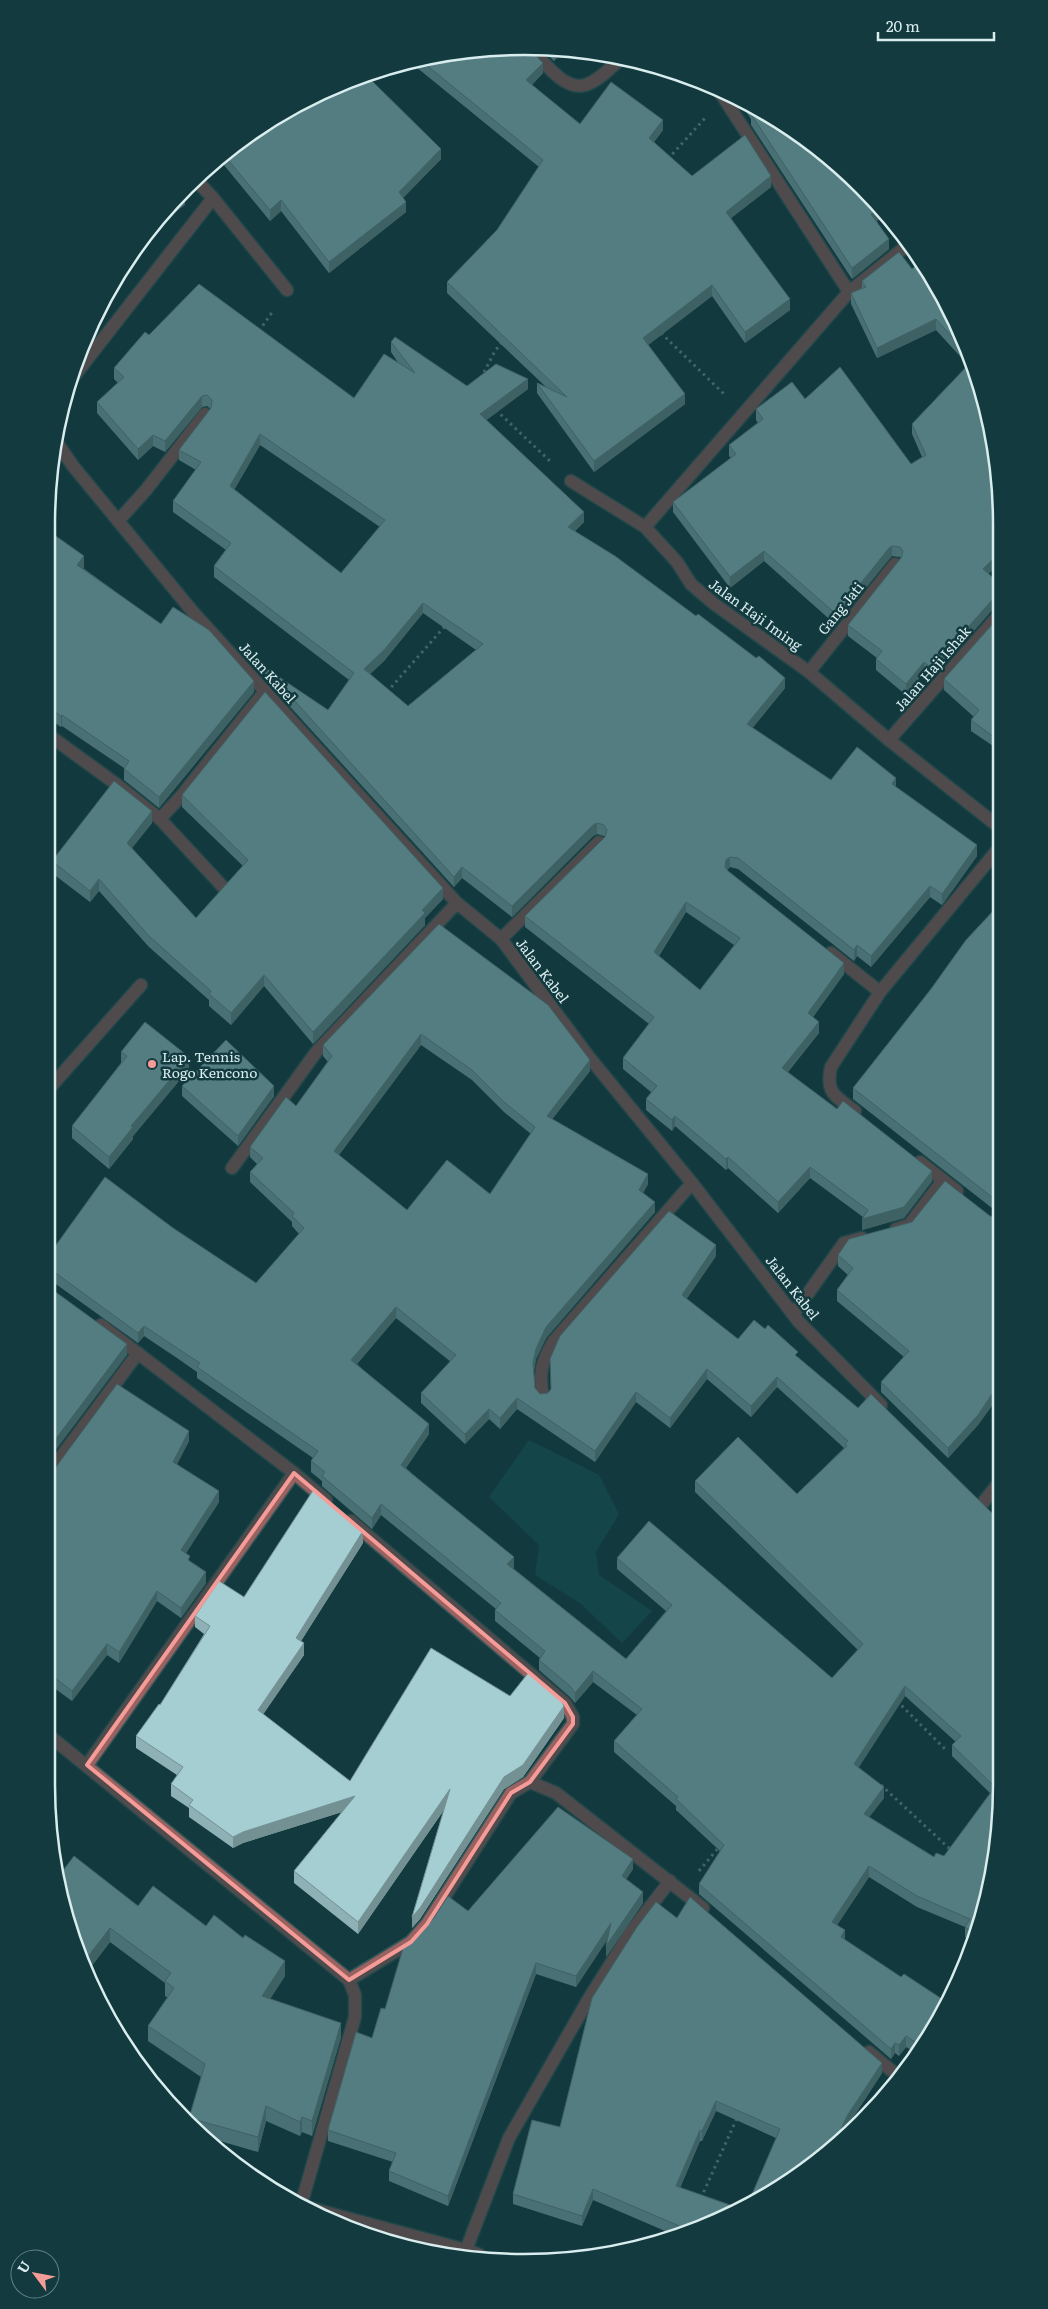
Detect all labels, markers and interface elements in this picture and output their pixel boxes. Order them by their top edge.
scale bar [878,10,994,42]
text: 20 m [886,14,920,37]
street label: Jalan Haji Iming [705,573,807,655]
street label: Gang Jati [813,577,868,639]
street label: Jalan Haji Ishak [889,621,975,715]
street label: Jalan Kabel [235,637,301,707]
street label: Jalan Kabel [512,933,574,1007]
place label: Lap. Tennis Rogo Kencono [162,1046,257,1082]
marker: Lap. Tennis Rogo Kencono [146,1058,158,1070]
street label: Jalan Kabel [762,1251,825,1324]
north arrow [10,2249,60,2299]
text: U [12,2257,35,2277]

